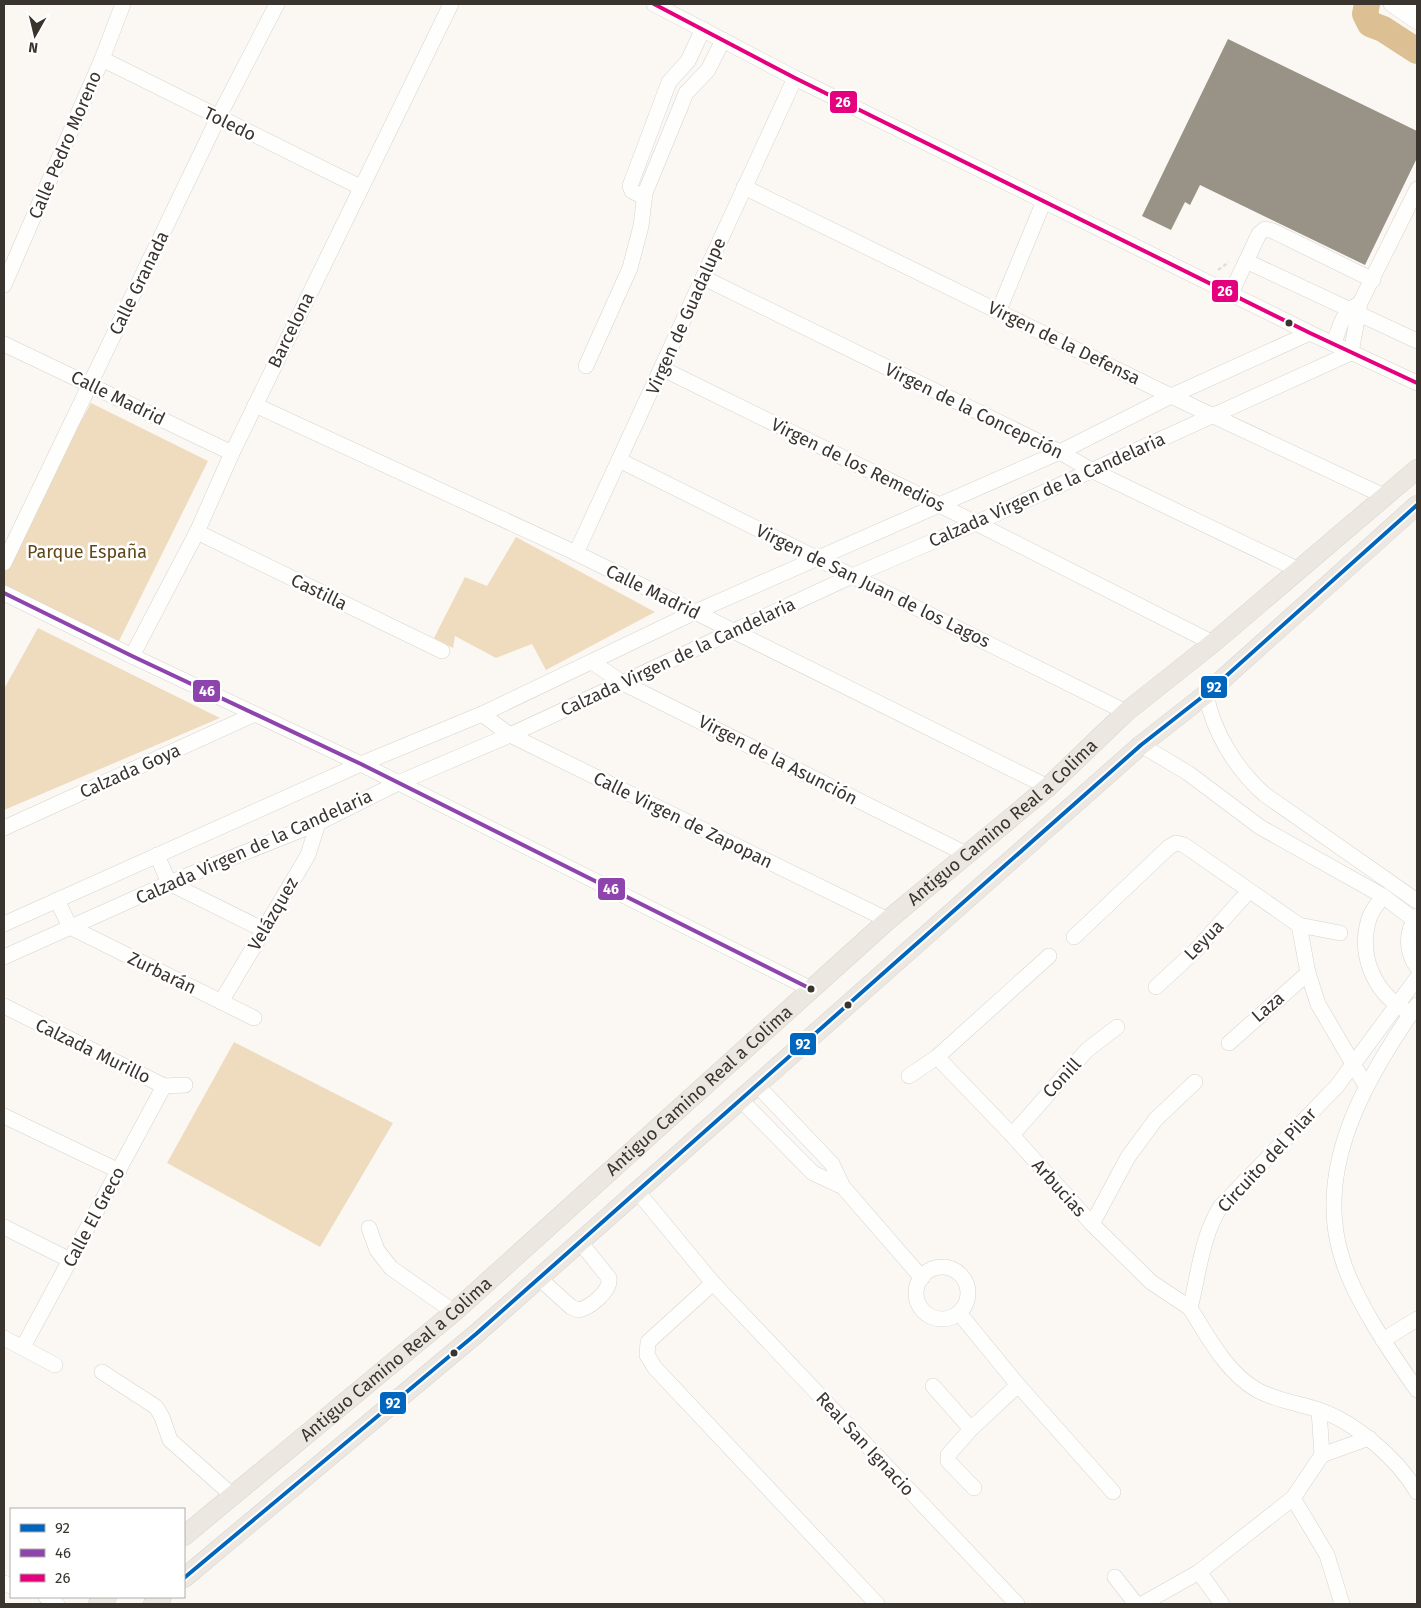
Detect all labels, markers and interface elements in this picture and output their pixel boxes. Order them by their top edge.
north arrow [10,10,60,60]
text: N [27,38,39,56]
street label: Calle Pedro Moreno [24,68,106,222]
line badge: 26 [829,90,858,114]
text: 26 [835,94,851,111]
street label: Toledo [200,102,260,146]
street label: Calle Granada [104,227,174,339]
street label: Virgen de Guadalupe [641,234,731,398]
line badge: 26 [1211,279,1239,303]
text: 26 [1217,283,1233,300]
street label: Barcelona [263,289,319,371]
street label: Virgen de la Defensa [984,297,1144,389]
unlabelled marker [1284,318,1294,328]
street label: Virgen de la Concepción [881,358,1067,464]
street label: Calle Madrid [67,366,169,430]
street label: Virgen de los Remedios [768,413,948,517]
street label: Calzada Virgen de la Candelaria [925,428,1169,552]
street label: Virgen de San Juan de los Lagos [752,520,994,652]
park label: Parque España [27,541,147,563]
street label: Calle Madrid [602,560,704,624]
street label: Castilla [287,569,351,615]
street label: Calzada Virgen de la Candelaria [557,593,799,721]
line badge: 92 [1200,675,1228,699]
line badge: 46 [192,679,221,703]
text: 92 [1207,679,1221,696]
text: 46 [199,683,215,700]
street label: Virgen de la Asunción [695,710,861,810]
street label: Antiguo Camino Real a Colima [903,735,1102,910]
street label: Calzada Goya [76,739,184,803]
street label: Calle Virgen de Zapopan [590,767,776,873]
street label: Calzada Virgen de la Candelaria [132,785,376,909]
street label: Velázquez [243,873,303,955]
line badge: 46 [597,877,626,901]
text: 46 [603,881,619,898]
street label: Leyua [1180,915,1228,965]
street label: Zurbarán [124,947,200,999]
unlabelled marker [806,984,816,994]
street label: Laza [1247,987,1289,1027]
unlabelled marker [843,1000,853,1010]
street label: Antiguo Camino Real a Colima [601,1001,797,1181]
street label: Calzada Murillo [32,1014,154,1088]
line badge: 92 [789,1032,817,1056]
text: 92 [796,1036,810,1053]
street label: Conill [1038,1054,1086,1102]
street label: Circuito del Pilar [1213,1103,1321,1217]
street label: Arbucias [1027,1155,1091,1221]
street label: Calle El Greco [58,1163,130,1271]
street label: Antiguo Camino Real a Colima [296,1272,496,1446]
unlabelled marker [449,1348,459,1358]
street label: Real San Ignacio [811,1387,919,1501]
line badge: 92 [379,1391,407,1415]
text: 92 [386,1395,400,1412]
legend [10,1508,185,1598]
text: 92 [55,1519,70,1537]
text: 46 [55,1544,71,1562]
text: 26 [55,1569,70,1587]

